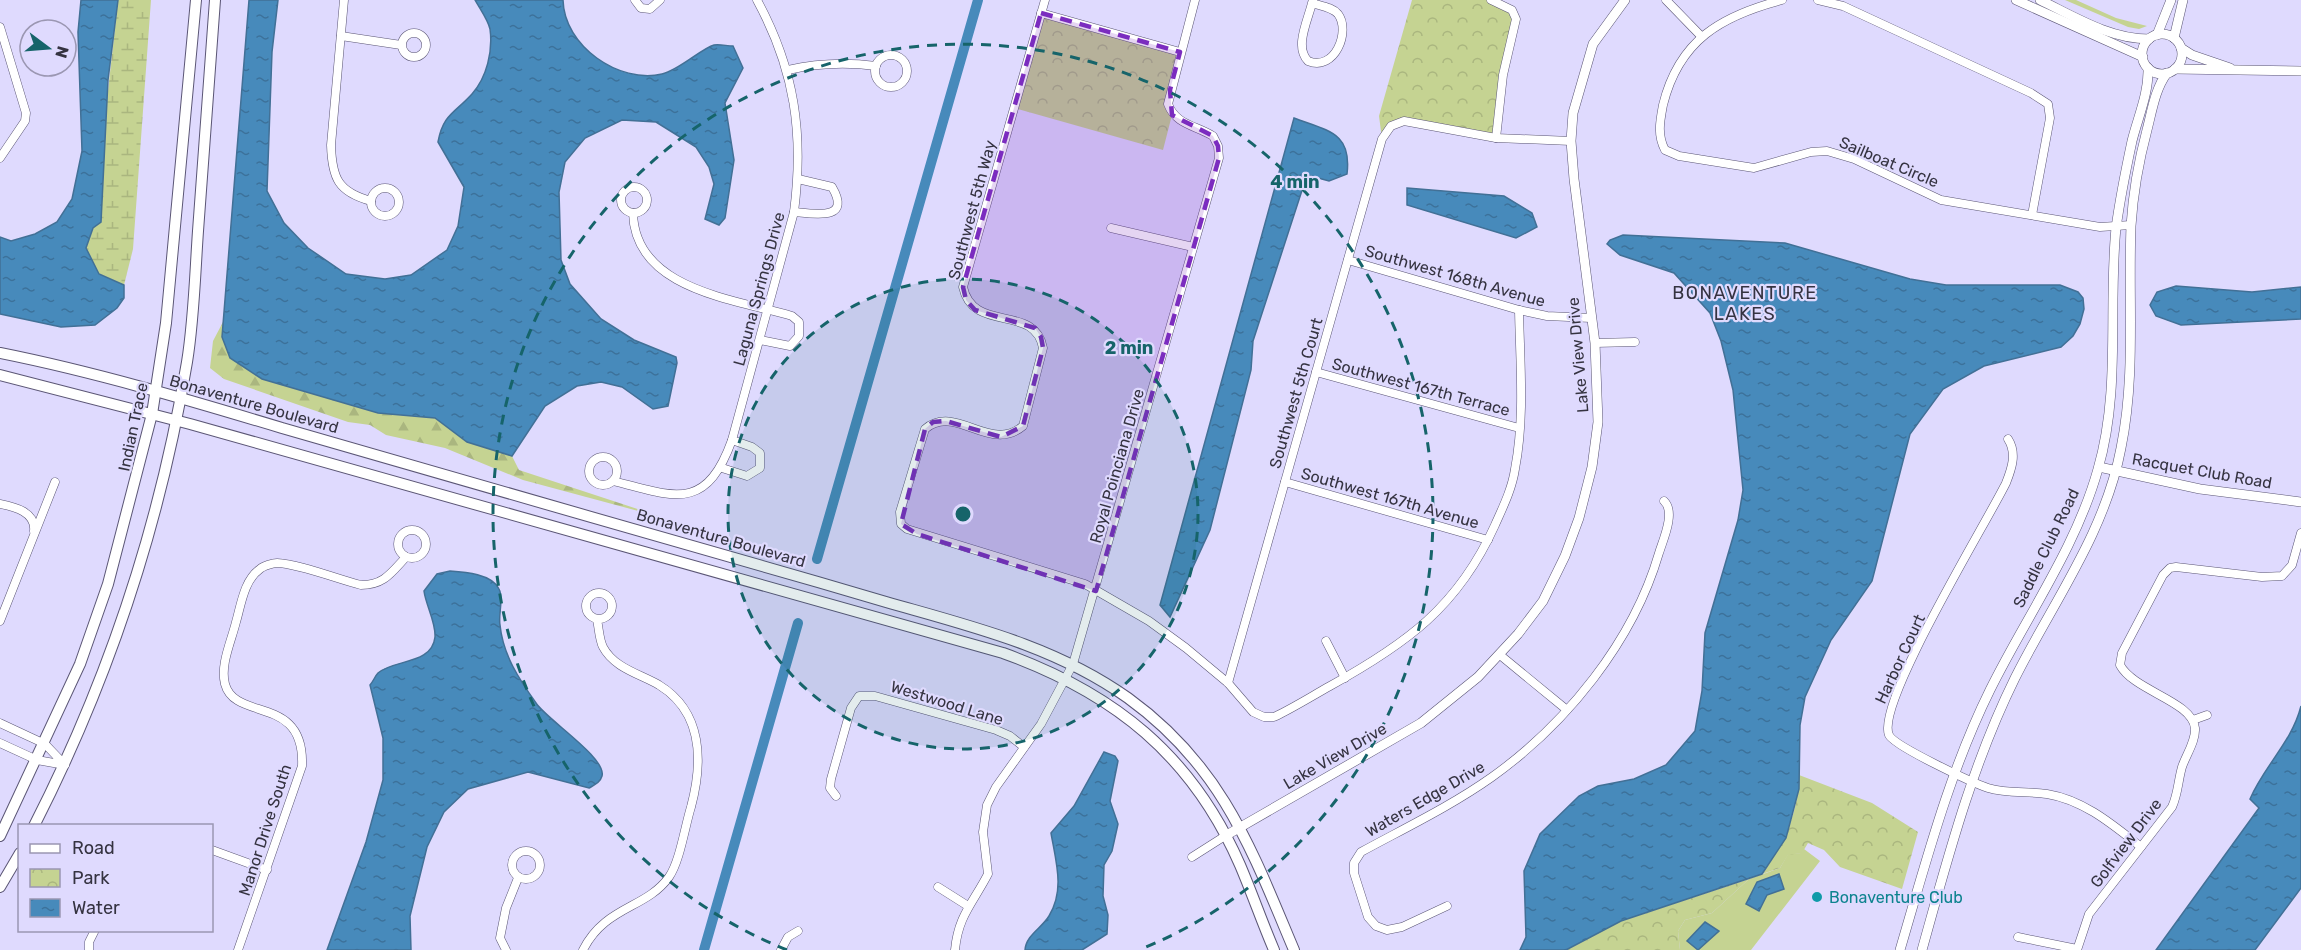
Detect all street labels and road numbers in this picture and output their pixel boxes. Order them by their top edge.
street label: Sailboat Circle [1836,132,1942,192]
street label: Southwest 5th Way [944,138,1000,282]
street label: Laguna Springs Drive [729,210,789,368]
street label: Southwest 168th Avenue [1363,241,1547,311]
street label: Lake View Drive [1563,296,1593,414]
street label: Southwest 5th Court [1265,316,1327,470]
street label: Southwest 167th Terrace [1330,354,1512,420]
street label: Bonaventure Boulevard [167,371,341,437]
street label: Indian Trace [114,381,152,473]
street label: Royal Poinciana Drive [1086,387,1148,545]
street label: Racquet Club Road [2130,449,2274,493]
street label: Southwest 167th Avenue [1299,463,1481,533]
street label: Saddle Club Road [2009,485,2083,611]
street label: Bonaventure Boulevard [634,505,808,571]
street label: Harbor Court [1871,611,1929,707]
street label: Westwood Lane [888,677,1006,729]
street label: Lake View Drive [1280,719,1390,793]
street label: Waters Edge Drive [1362,757,1488,841]
street label: Manor Drive South [235,762,295,898]
street label: Golfview Drive [2086,795,2166,891]

